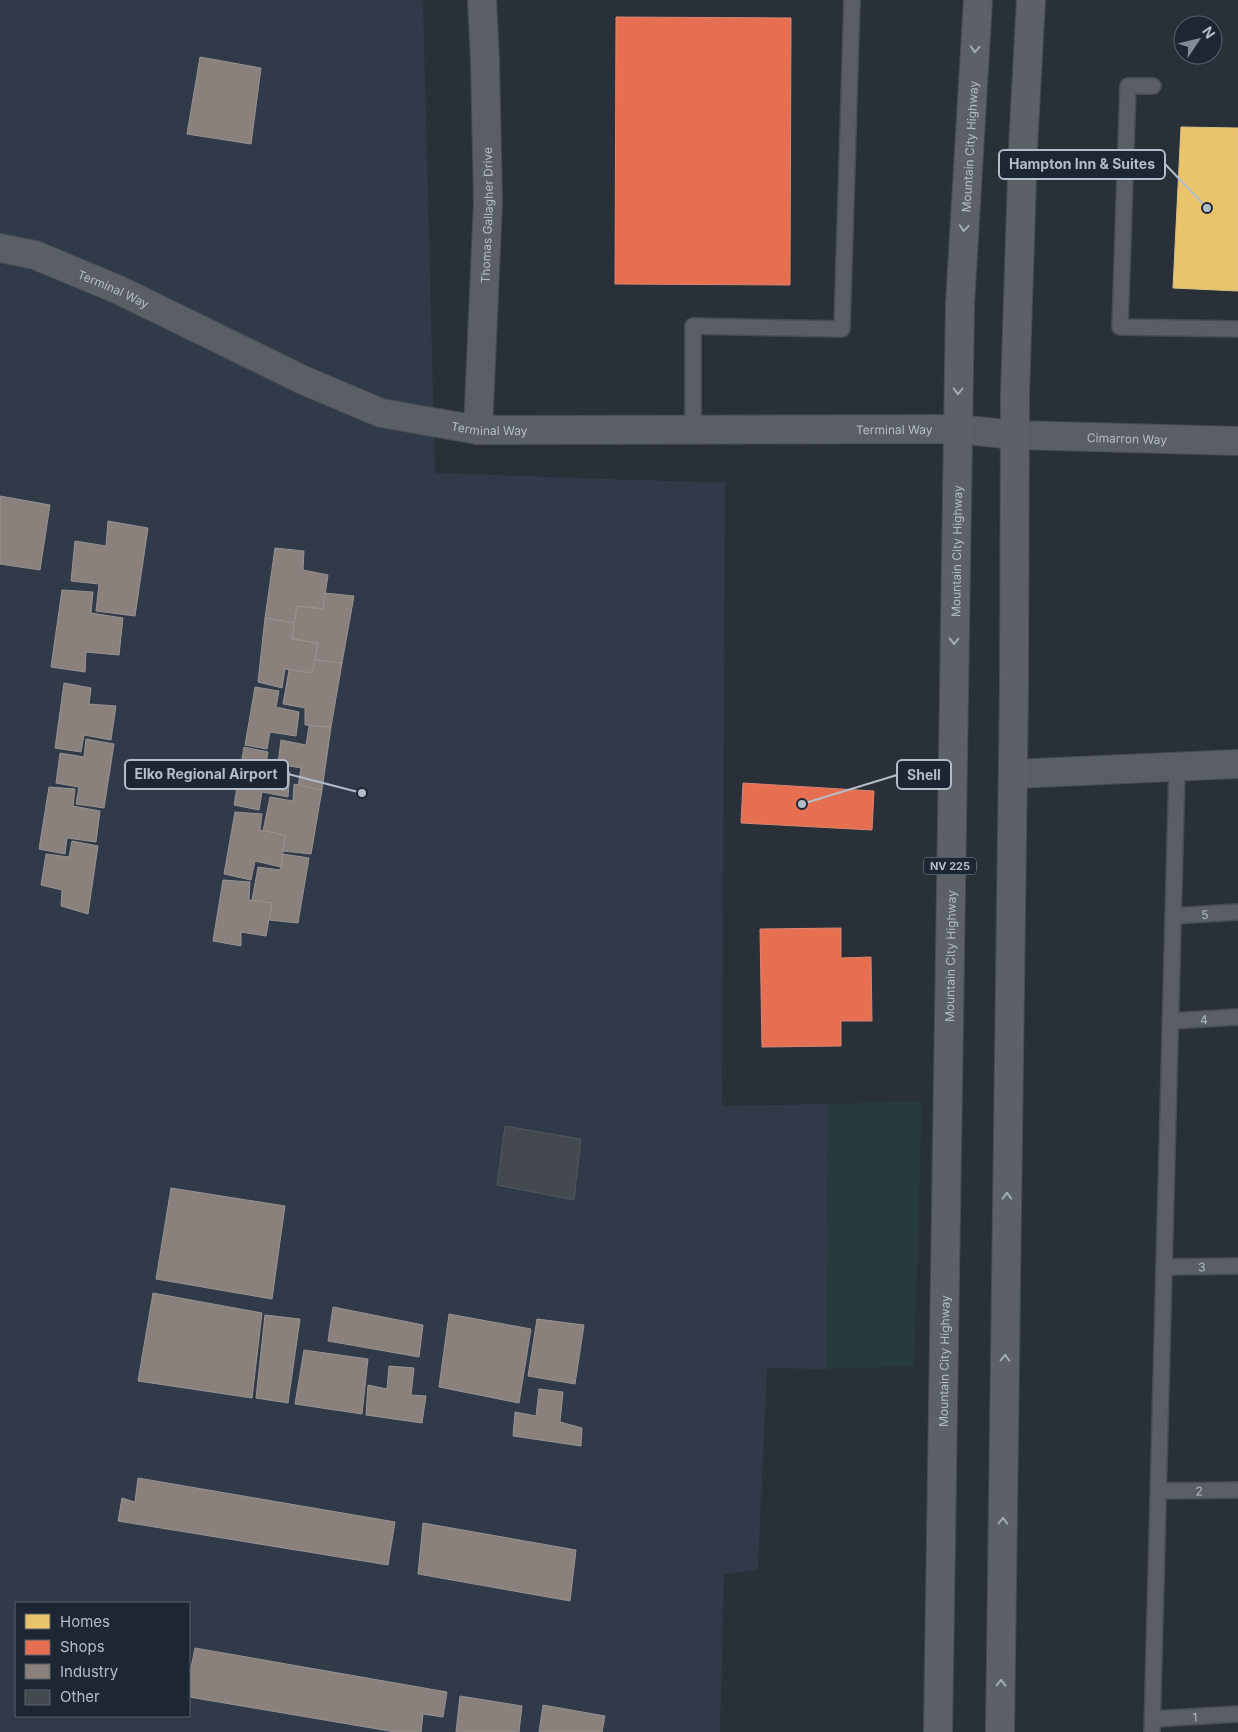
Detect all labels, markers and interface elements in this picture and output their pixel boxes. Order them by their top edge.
north arrow [1173,15,1223,65]
text: N [1199,23,1219,42]
one-way arrow [970,45,981,53]
street label: Mountain City Highway [958,80,981,213]
street label: Thomas Gallagher Drive [477,147,496,284]
callout: Hampton Inn & Suites [999,150,1165,179]
text: Hampton Inn & Suites [1009,155,1155,172]
one-way arrow [959,225,970,233]
street label: Terminal Way [76,266,152,311]
one-way arrow [953,387,963,395]
street label: Terminal Way [450,418,528,438]
street label: Terminal Way [856,422,933,437]
street label: Cimarron Way [1087,429,1167,447]
street label: Mountain City Highway [948,485,965,617]
one-way arrow [948,637,959,645]
callout: Elko Regional Airport [125,760,288,789]
callout: Shell [897,760,951,789]
text: Elko Regional Airport [134,765,278,782]
text: Shell [907,766,941,783]
road number: NV 225 [924,858,976,874]
street label: Mountain City Highway [941,890,958,1022]
street label: 5 [1201,906,1209,922]
street label: 4 [1200,1011,1208,1027]
one-way arrow [1002,1192,1012,1200]
street label: 3 [1198,1259,1206,1274]
street label: Mountain City Highway [935,1295,952,1427]
one-way arrow [1000,1354,1010,1362]
street label: 2 [1195,1483,1203,1498]
one-way arrow [998,1517,1008,1524]
legend [15,1602,190,1717]
text: Homes [60,1612,110,1631]
text: Shops [60,1637,105,1656]
text: Industry [60,1662,119,1681]
one-way arrow [996,1679,1006,1687]
text: Other [60,1687,100,1706]
street label: 1 [1192,1709,1198,1724]

